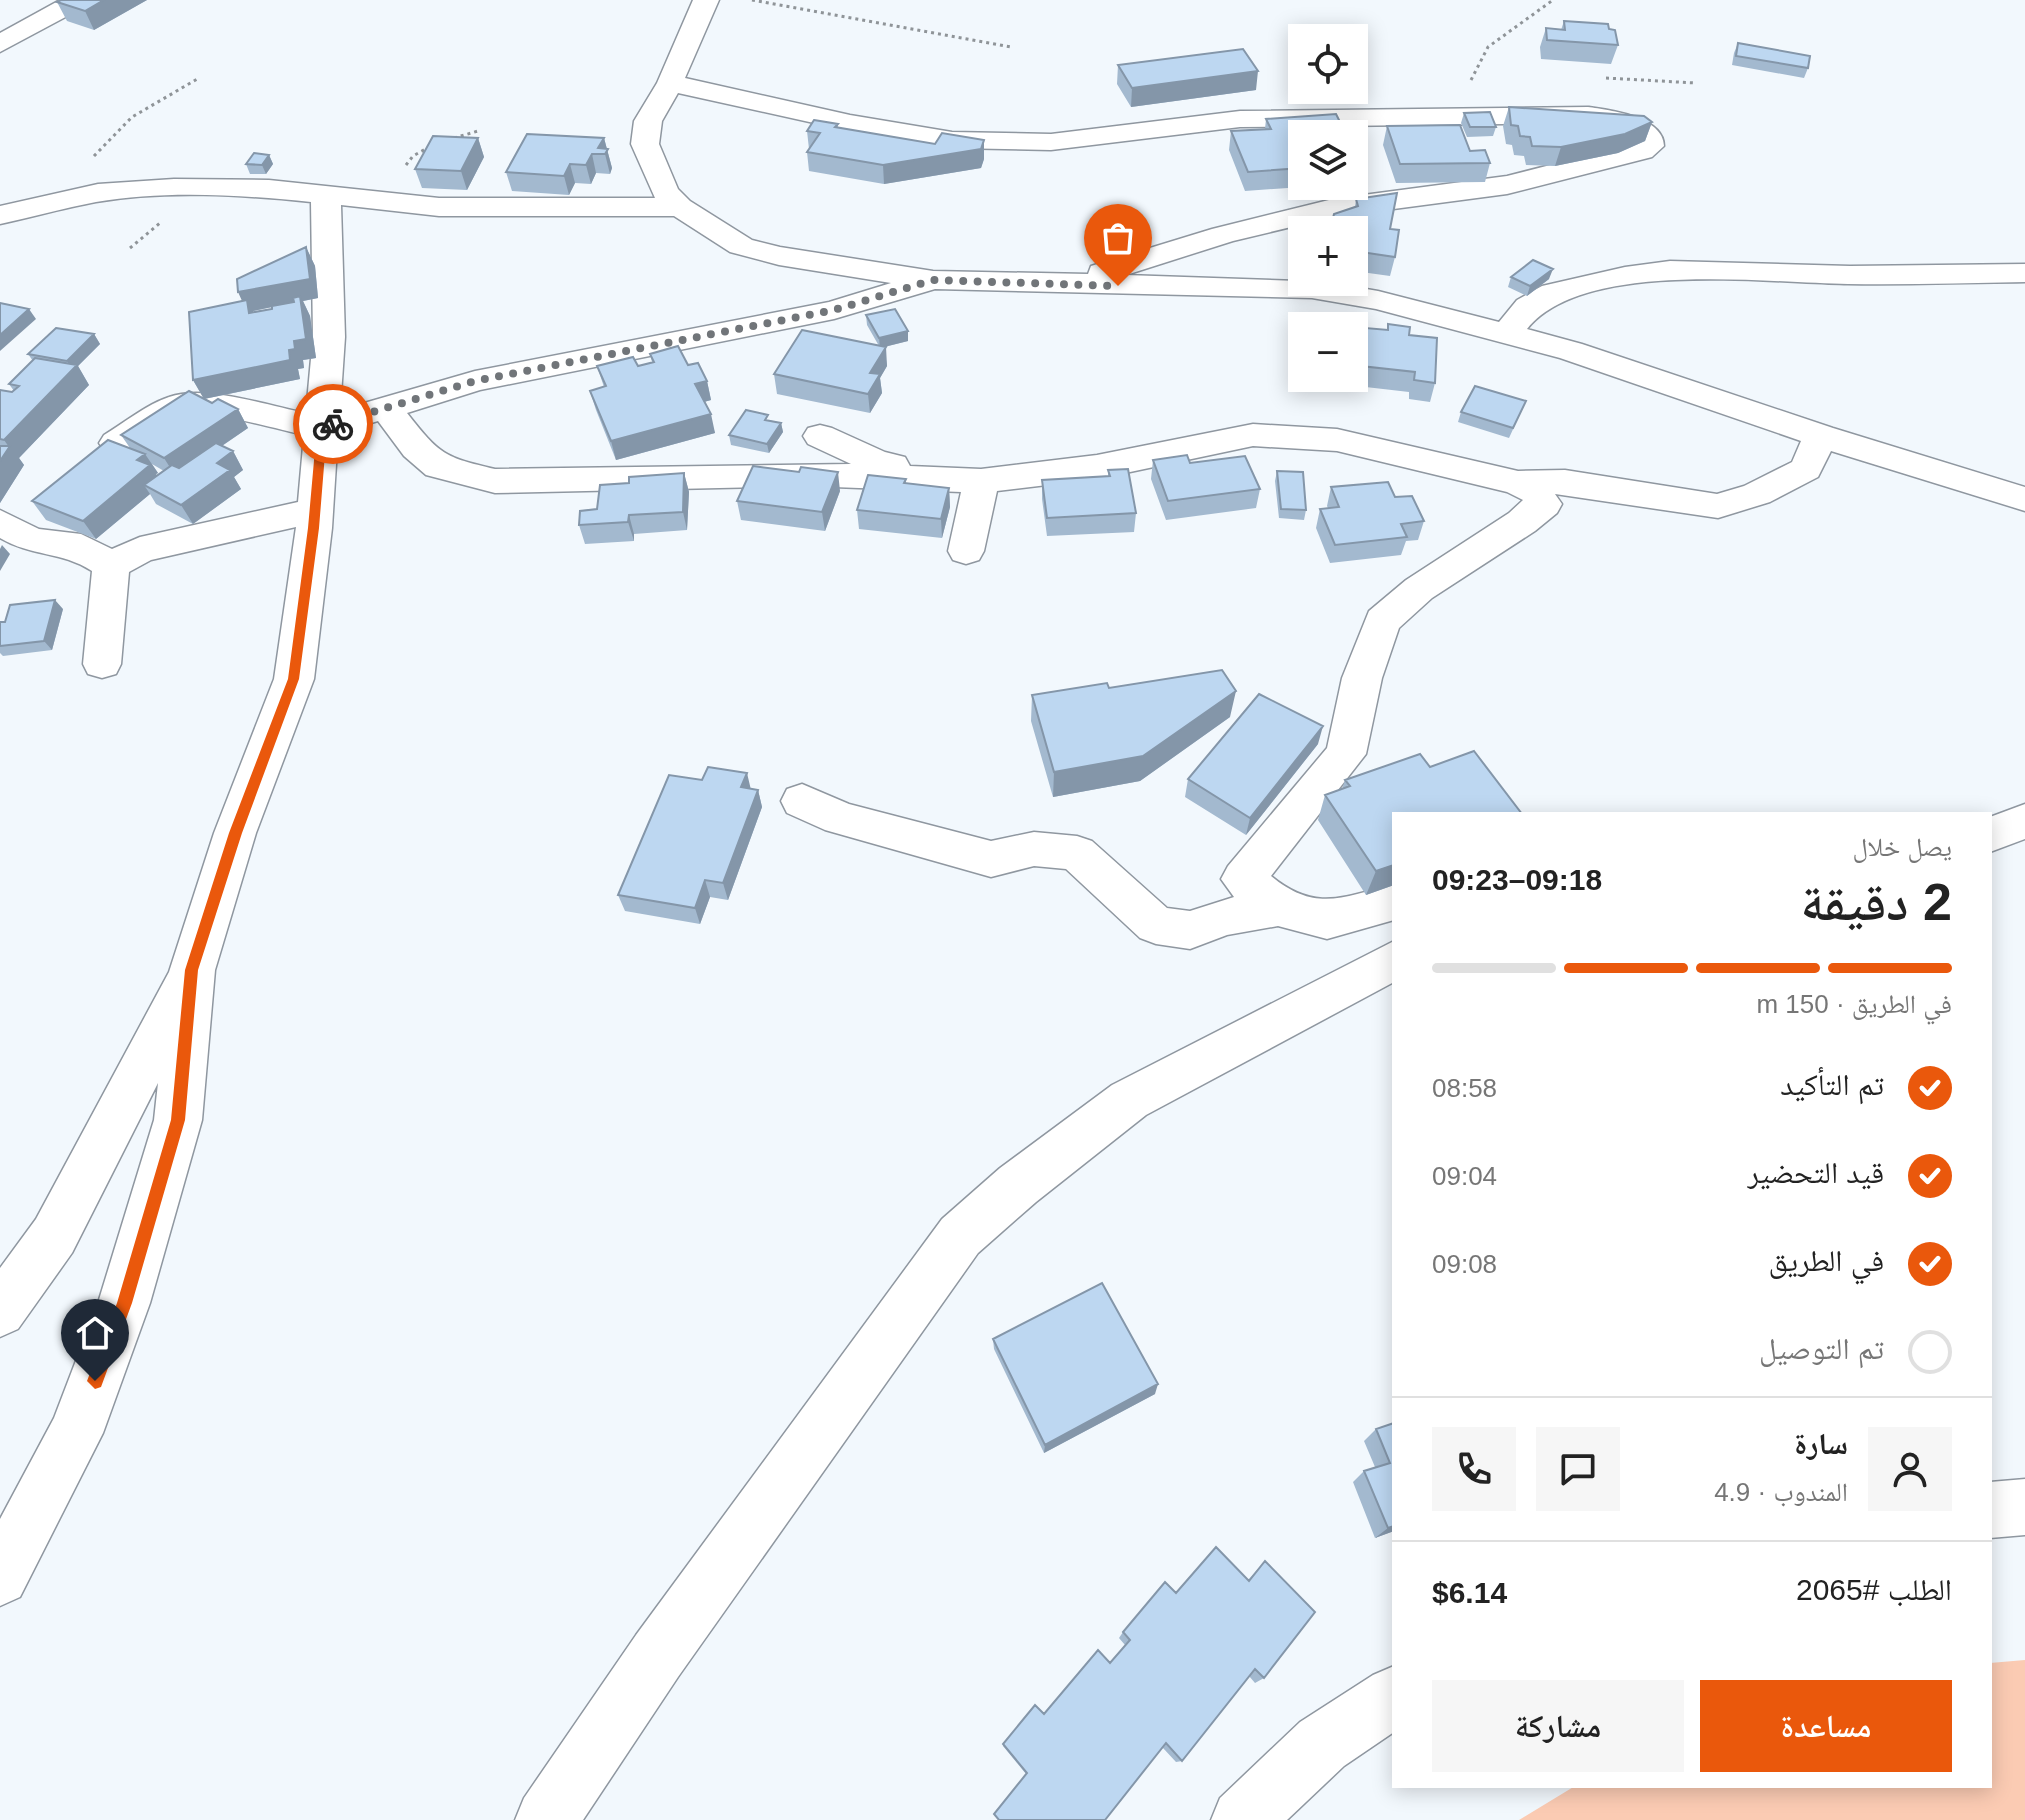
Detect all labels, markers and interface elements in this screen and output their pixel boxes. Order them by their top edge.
map controls [1288,24,1368,392]
button: locate [1288,24,1368,104]
button: layers [1288,120,1368,200]
pin [1084,204,1152,286]
icon: bag [1096,216,1140,260]
button: + [1288,216,1368,296]
button: − [1288,312,1368,392]
courier [293,384,373,464]
icon: bike [311,402,355,446]
text: يصل خلال [1852,832,1952,862]
text: 09:18–09:23 [1432,863,1602,896]
text: 2 دقيقة [1801,873,1952,931]
text: في الطريق · 150 m [1756,989,1952,1019]
icon: check [1908,1066,1952,1110]
text: تم التأكيد [1780,1068,1884,1101]
text: 08:58 [1432,1073,1497,1103]
icon: check [1908,1154,1952,1198]
text: قيد التحضير [1748,1156,1884,1189]
text: 09:04 [1432,1161,1497,1191]
icon: check [1908,1242,1952,1286]
text: في الطريق [1768,1244,1884,1277]
text: 09:08 [1432,1249,1497,1279]
pin [61,1299,129,1381]
icon: home [73,1311,117,1355]
text: تم التوصيل [1759,1332,1884,1365]
button: phone [1432,1427,1516,1511]
button: chat [1536,1427,1620,1511]
text: سارة [1794,1427,1848,1460]
button: person [1868,1427,1952,1511]
text: المندوب · 4.9 [1714,1477,1848,1507]
text: الطلب #2065 [1796,1573,1952,1606]
text: $6.14 [1432,1576,1507,1609]
button: مشاركة [1432,1680,1684,1772]
button: مساعدة [1700,1680,1952,1772]

